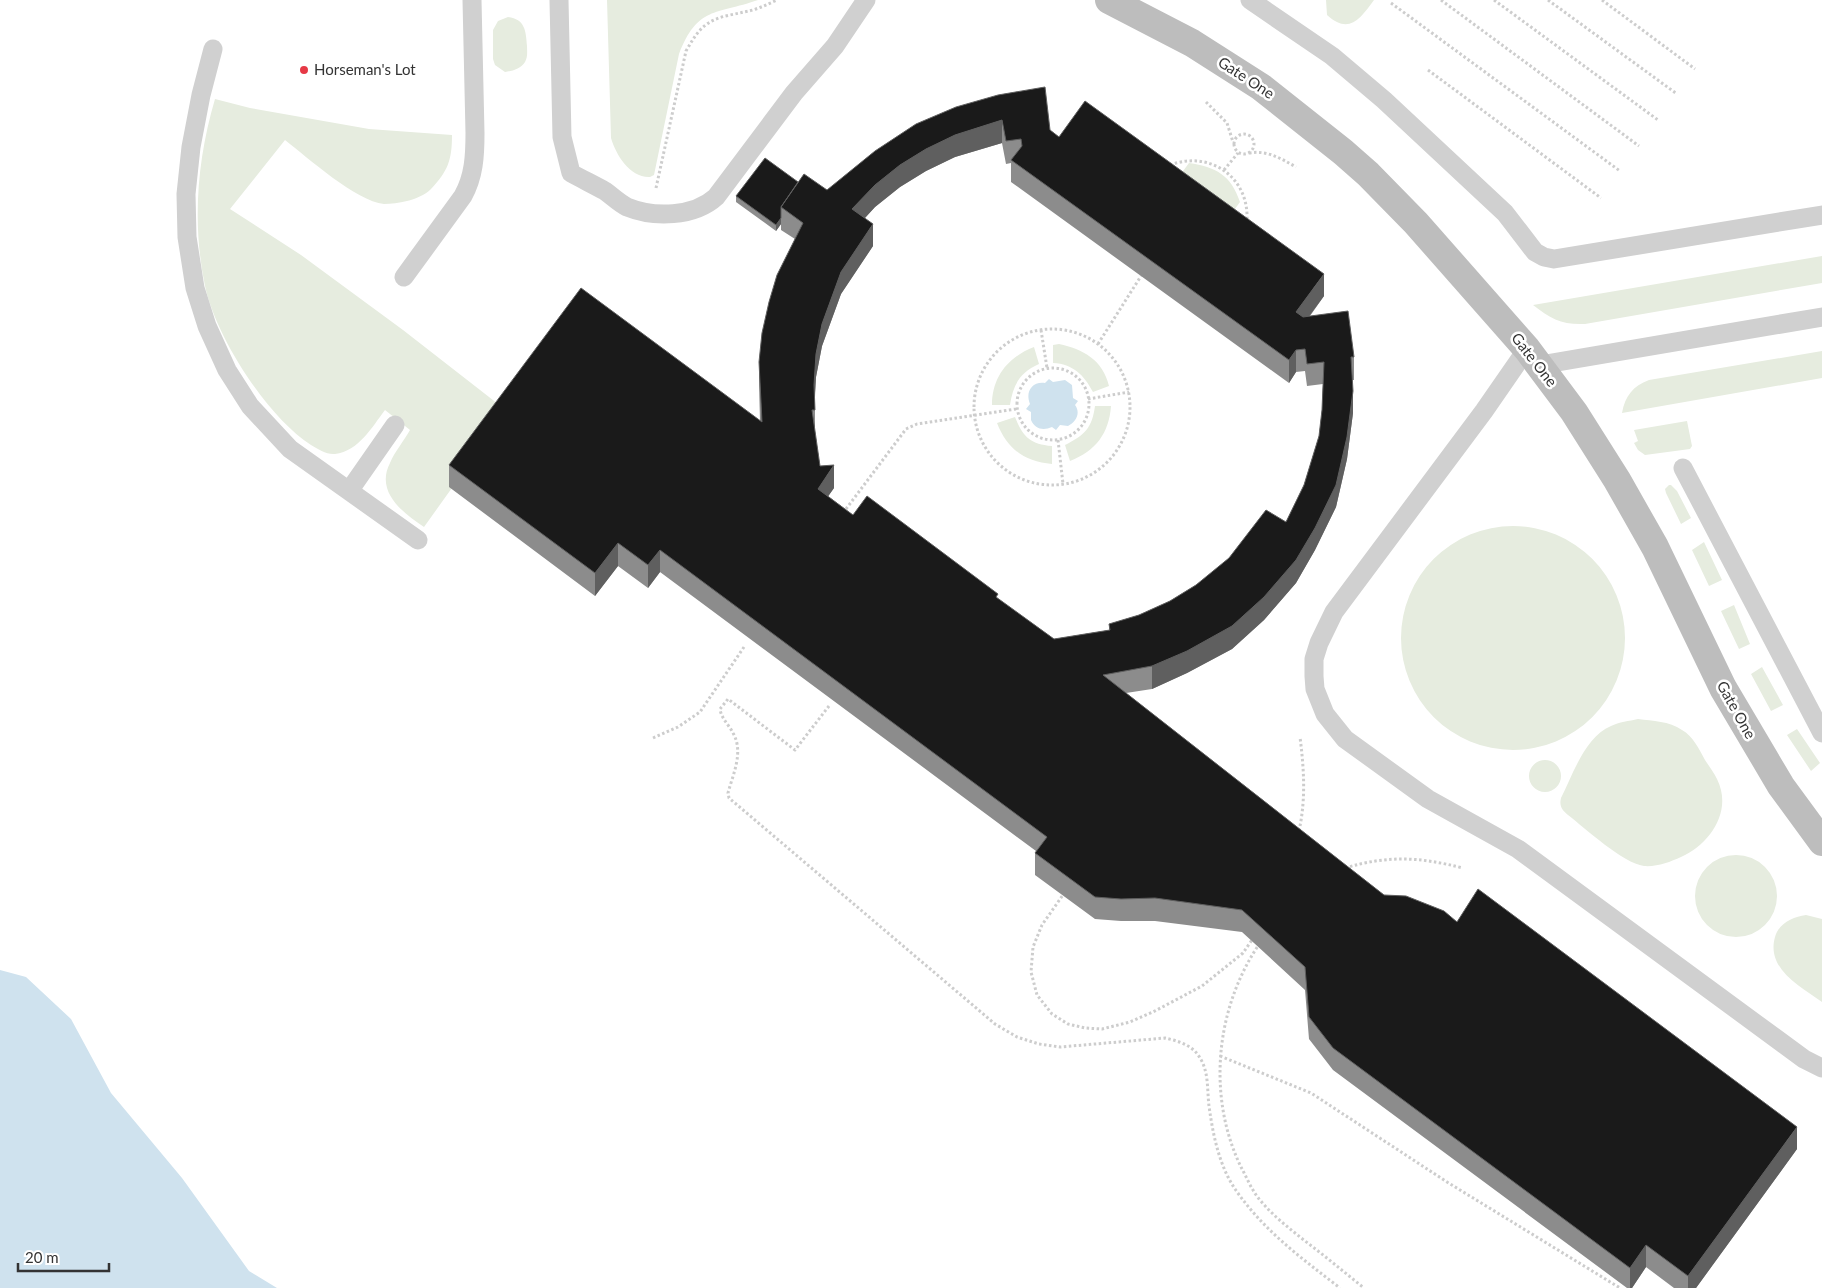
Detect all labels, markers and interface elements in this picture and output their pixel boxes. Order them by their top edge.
street label: Gate One [1215,52,1278,102]
place label: Horseman's Lot [314,60,416,78]
marker: Horseman's Lot [298,64,310,76]
street label: Gate One [1508,329,1561,390]
street label: Gate One [1714,677,1760,742]
scale bar [18,1240,109,1272]
text: 20 m [25,1248,59,1266]

